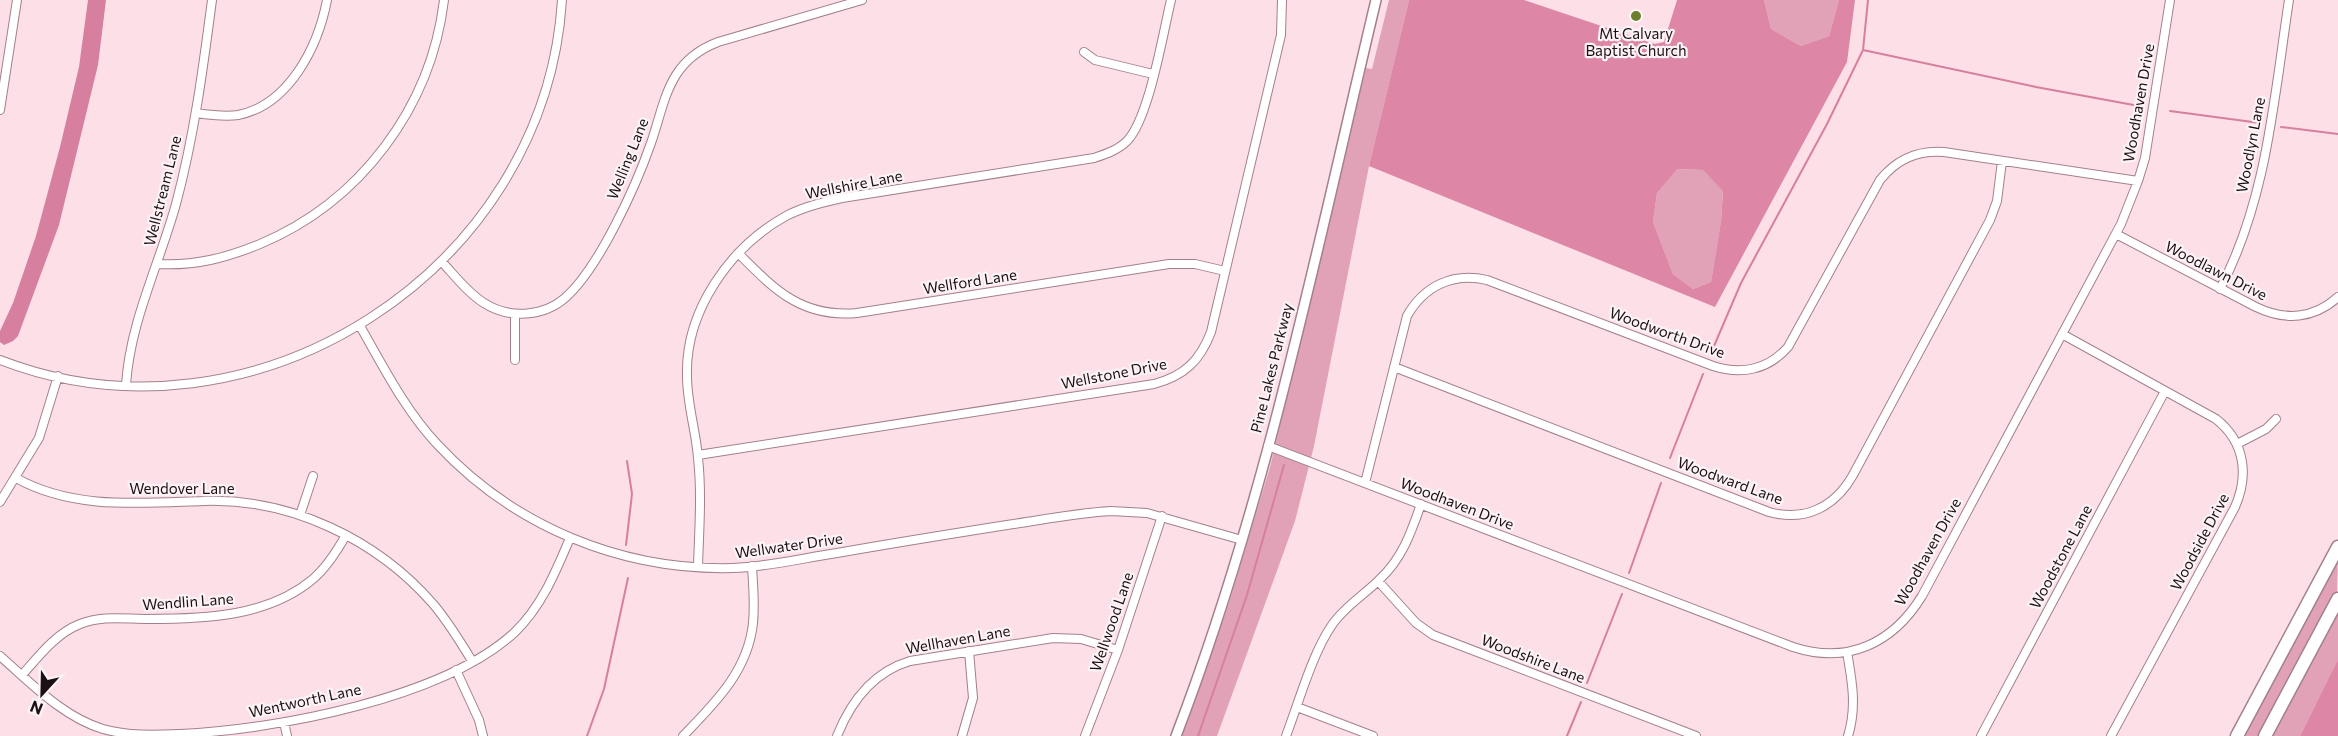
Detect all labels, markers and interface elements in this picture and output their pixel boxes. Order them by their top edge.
marker: Mt Calvary Baptist Church [1629,9,1643,23]
place label: Mt Calvary Baptist Church [1585,24,1687,59]
street label: Woodhaven Drive [2119,42,2157,164]
street label: Woodlyn Lane [2232,95,2268,194]
street label: Welling Lane [603,115,652,202]
street label: Wellstream Lane [140,134,184,248]
street label: Wellshire Lane [804,166,904,202]
street label: Woodlawn Drive [2162,237,2271,304]
street label: Wellford Lane [922,265,1018,297]
street label: Pine Lakes Parkway [1246,301,1296,435]
street label: Woodworth Drive [1607,303,1728,361]
street label: Wellstone Drive [1059,354,1168,392]
street label: Woodward Lane [1675,453,1786,507]
street label: Woodhaven Drive [1398,473,1517,533]
street label: Wendover Lane [129,479,235,497]
street label: Woodside Drive [2166,490,2232,593]
street label: Woodhaven Drive [1890,495,1964,608]
street label: Woodstone Lane [2025,501,2095,612]
street label: Wellwater Drive [734,529,844,561]
street label: Wellwood Lane [1086,570,1137,674]
street label: Wendlin Lane [142,589,234,613]
street label: Wellhaven Lane [904,621,1012,657]
street label: Woodshire Lane [1479,630,1588,686]
north arrow [12,664,72,724]
street label: Wentworth Lane [247,679,363,721]
text: N [27,697,45,719]

